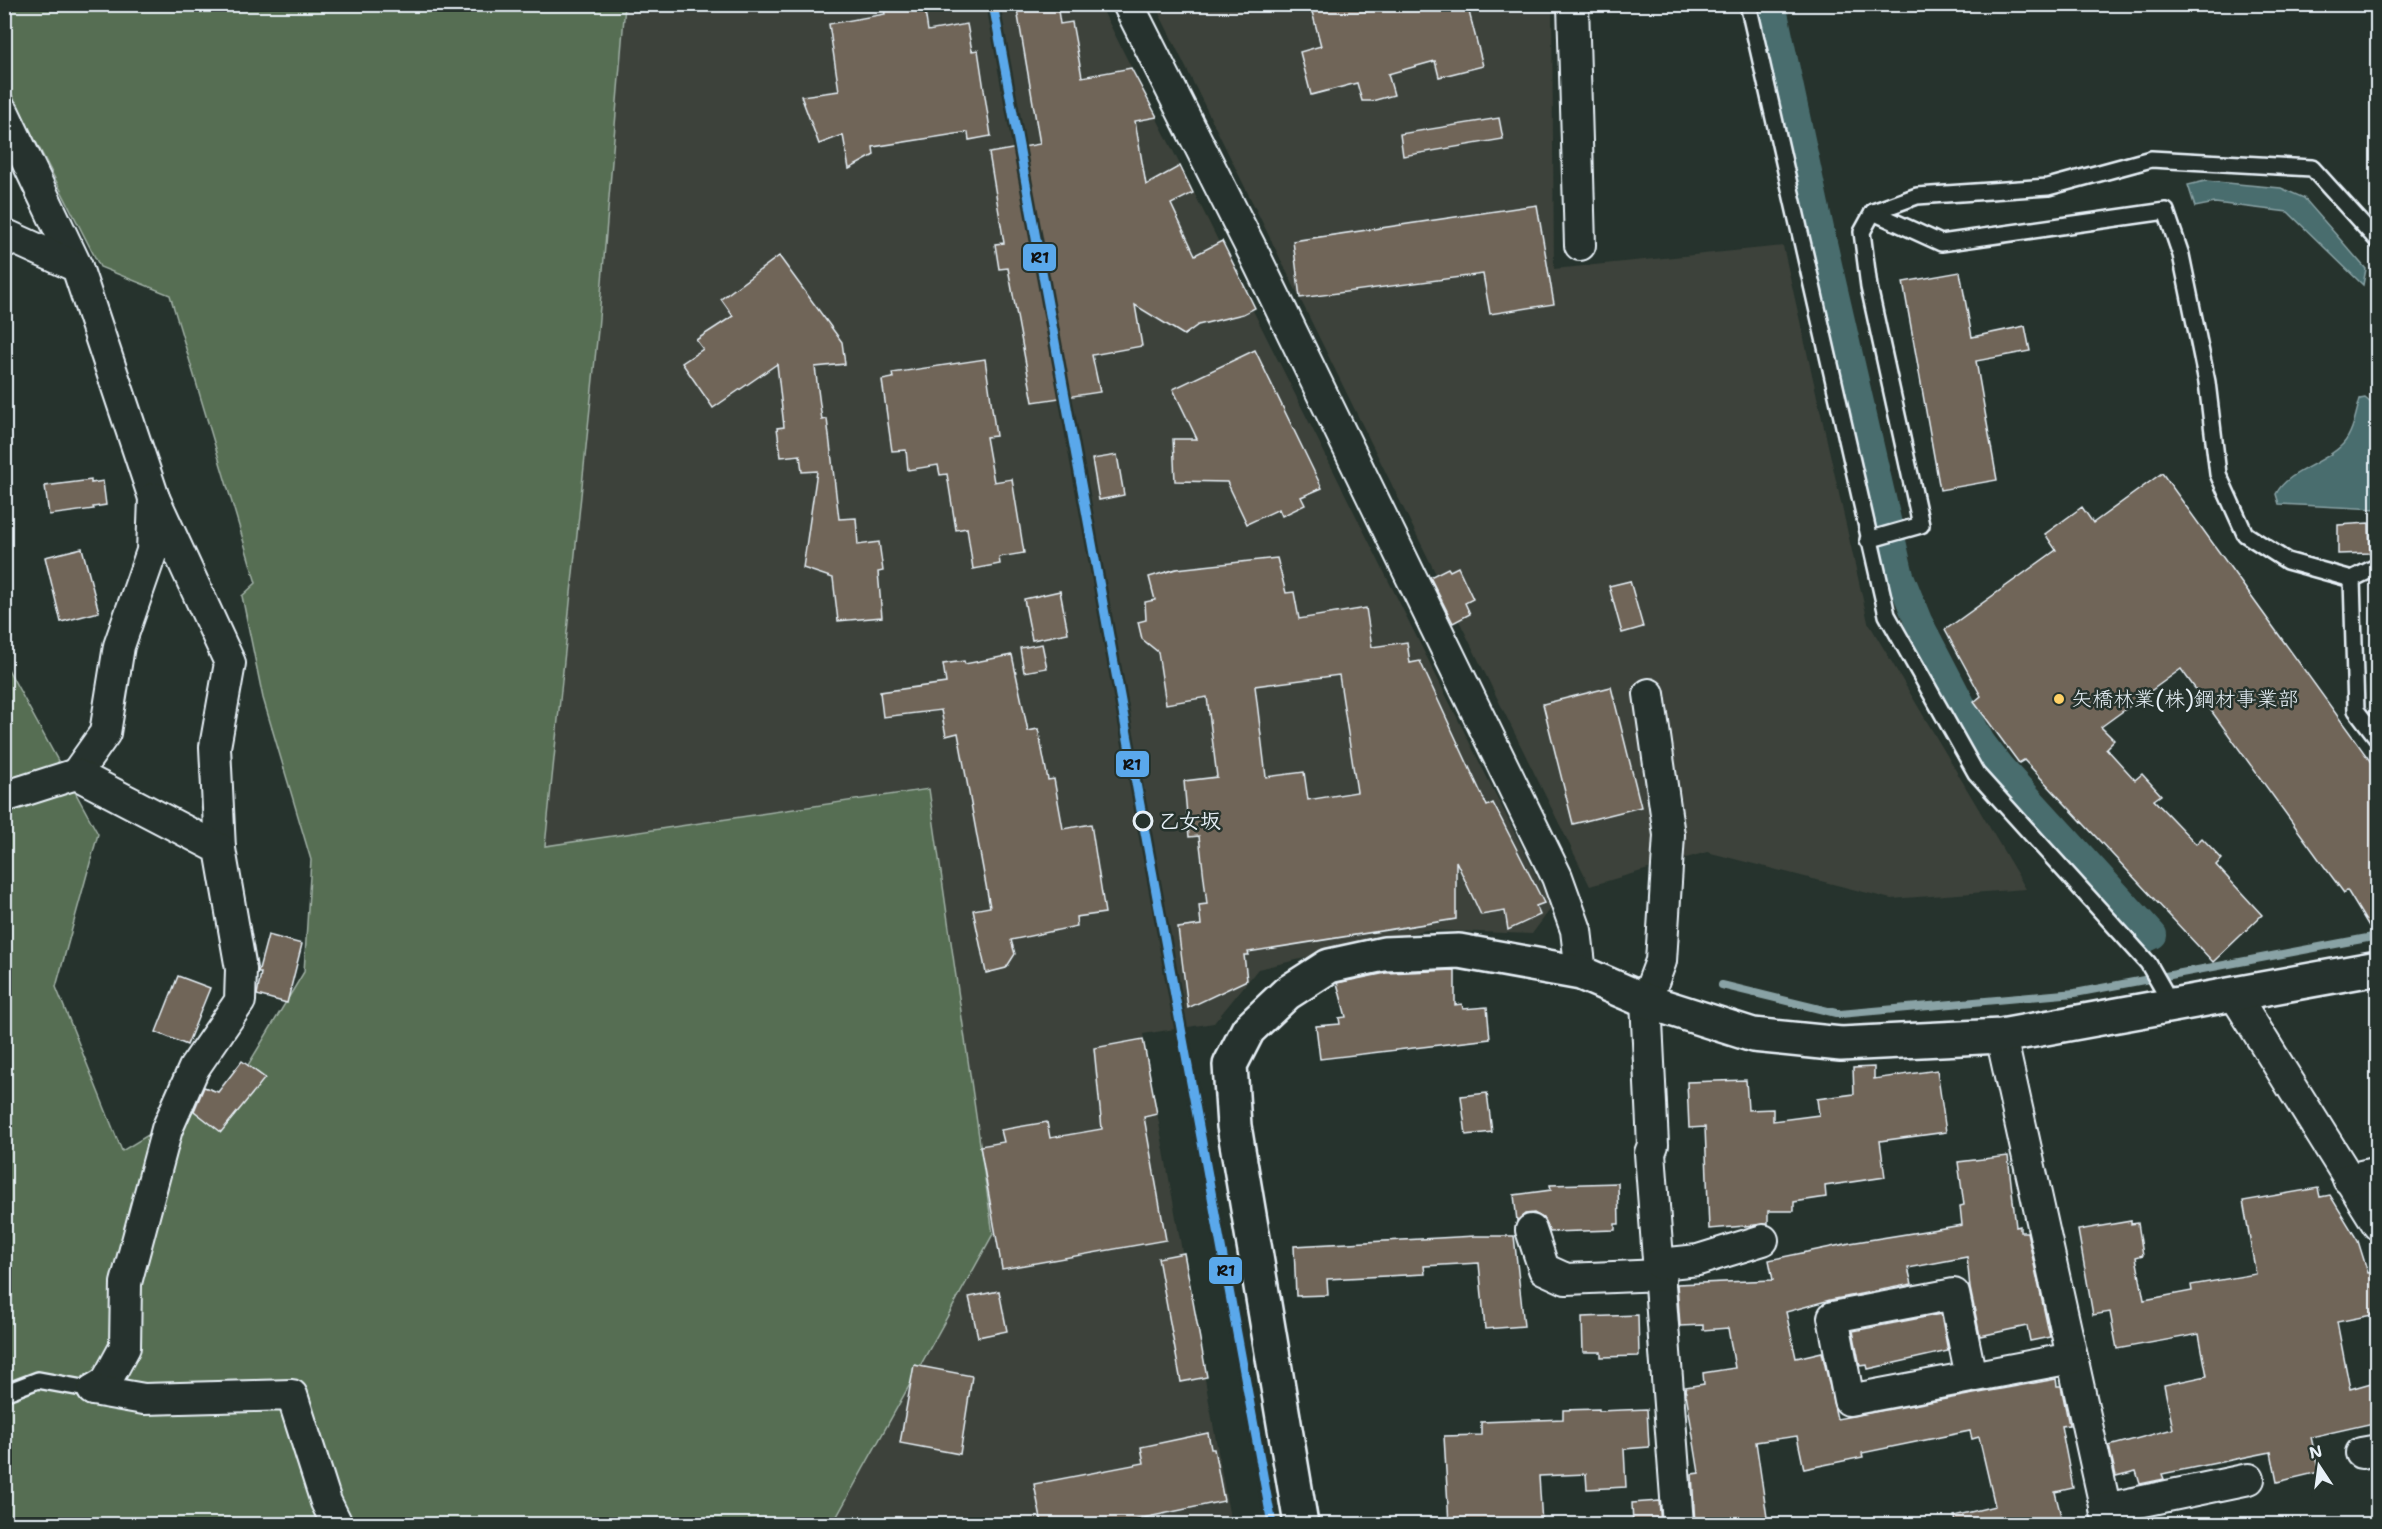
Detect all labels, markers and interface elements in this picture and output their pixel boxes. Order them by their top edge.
line badge: R1 [1022,243,1057,272]
text: R1 [1031,247,1049,268]
place label: 矢橋林業(株)鋼材事業部 [2071,685,2299,713]
marker: 矢橋林業(株)鋼材事業部 [2052,692,2066,706]
line badge: R1 [1115,750,1150,778]
text: R1 [1123,754,1141,775]
place label: 乙女坂 [1158,807,1221,835]
marker: 乙女坂 [1133,811,1153,831]
line badge: R1 [1208,1256,1243,1285]
text: R1 [1217,1260,1235,1281]
north arrow [2289,1436,2349,1496]
text: N [2307,1440,2324,1464]

